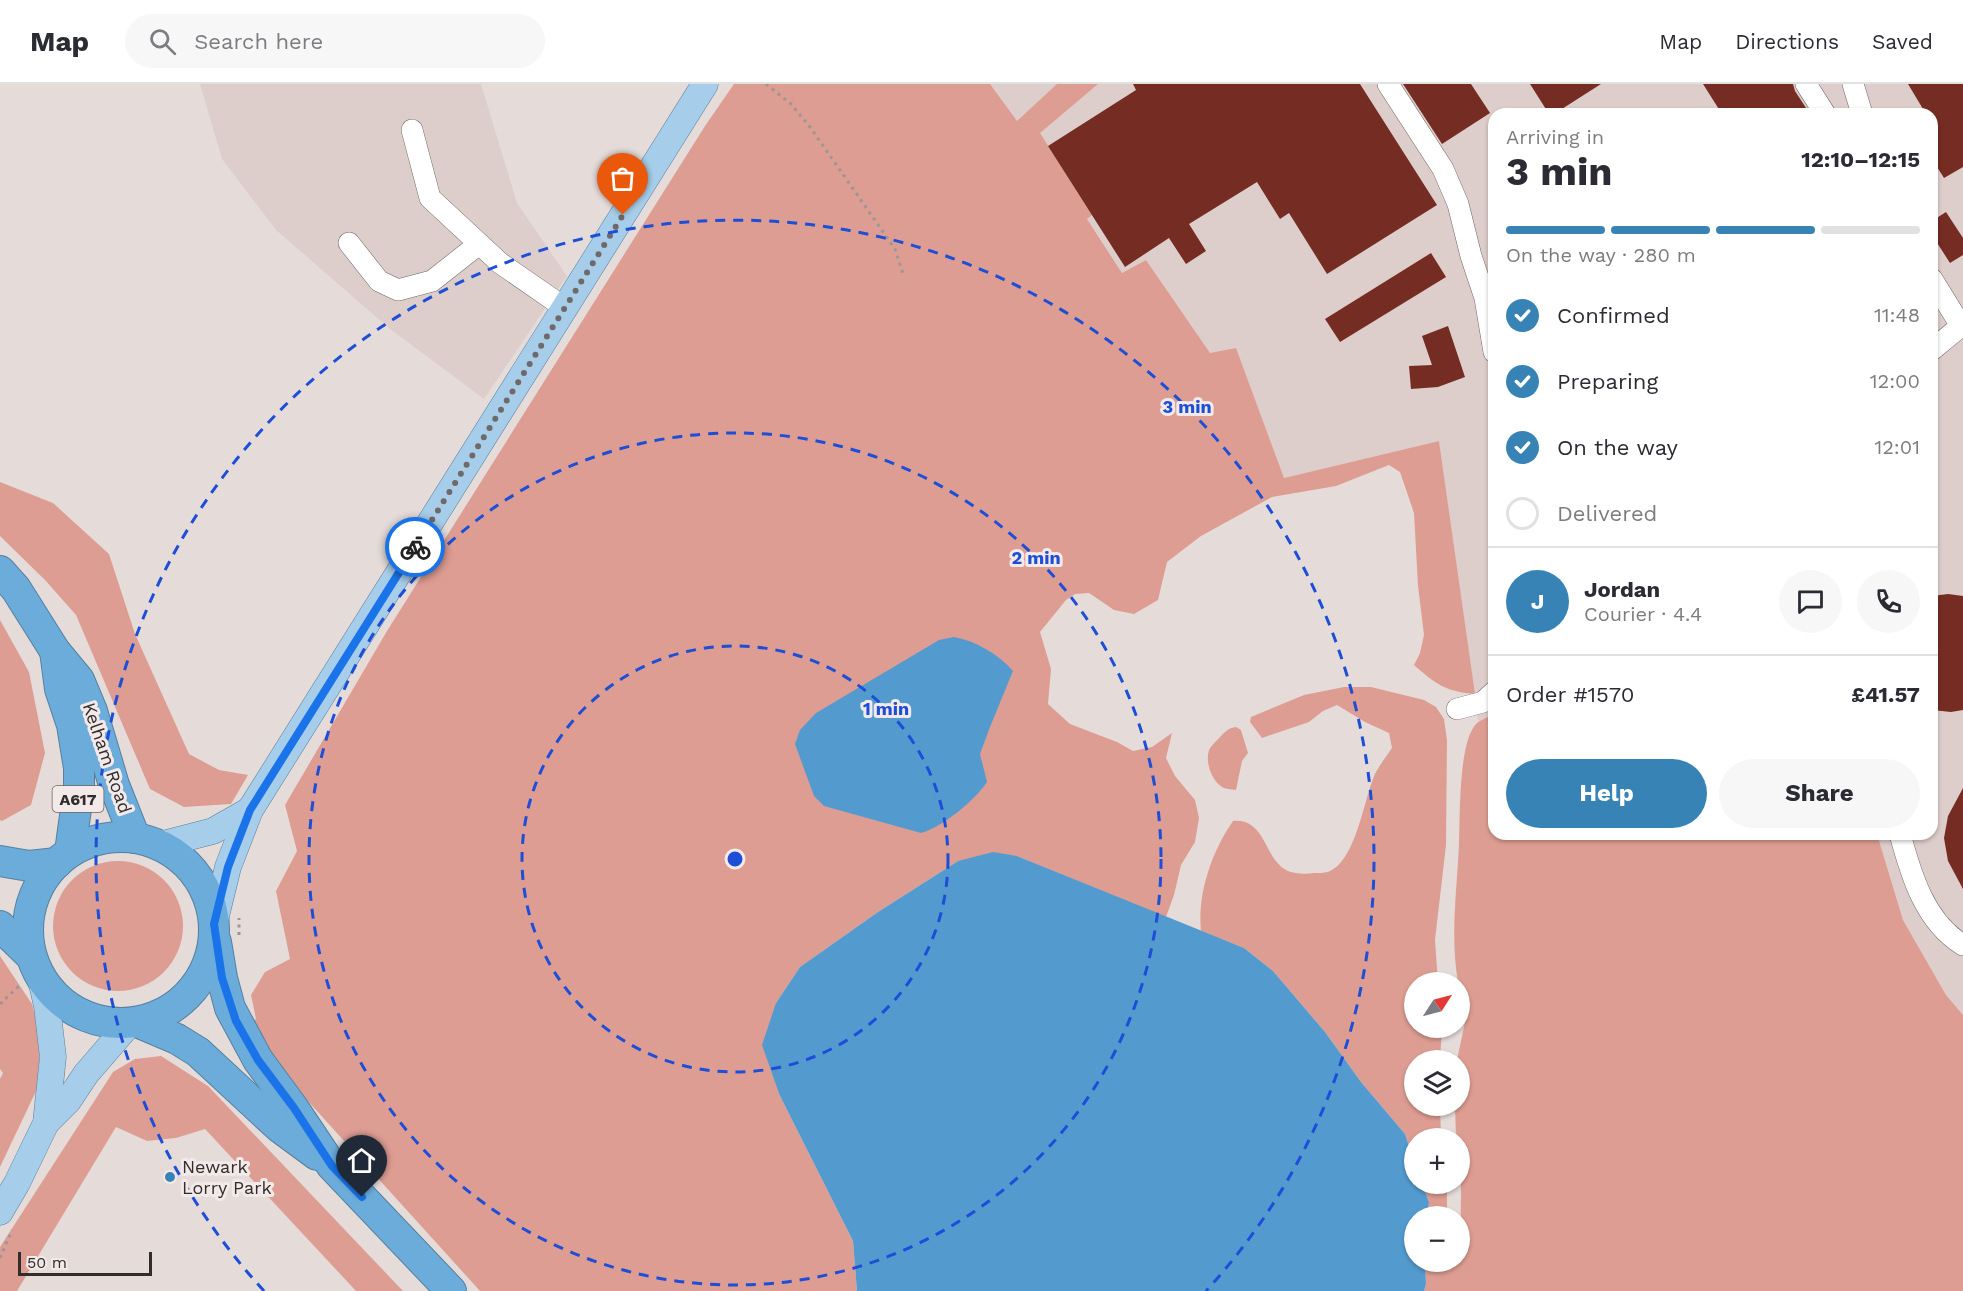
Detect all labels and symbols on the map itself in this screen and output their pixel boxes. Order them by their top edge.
pin [597,153,648,215]
text: 3 min [1162,396,1212,417]
courier [385,517,445,577]
text: 2 min [1011,547,1061,568]
text: 1 min [863,698,909,719]
street label: Kelham Road [79,700,136,816]
road number: A617 [52,786,104,812]
centre of rings [725,849,745,869]
north arrow [1404,972,1470,1038]
pin [336,1135,387,1197]
place label: Newark Lorry Park [182,1156,272,1198]
marker: Newark Lorry Park [163,1170,177,1184]
scale bar [18,1249,152,1276]

